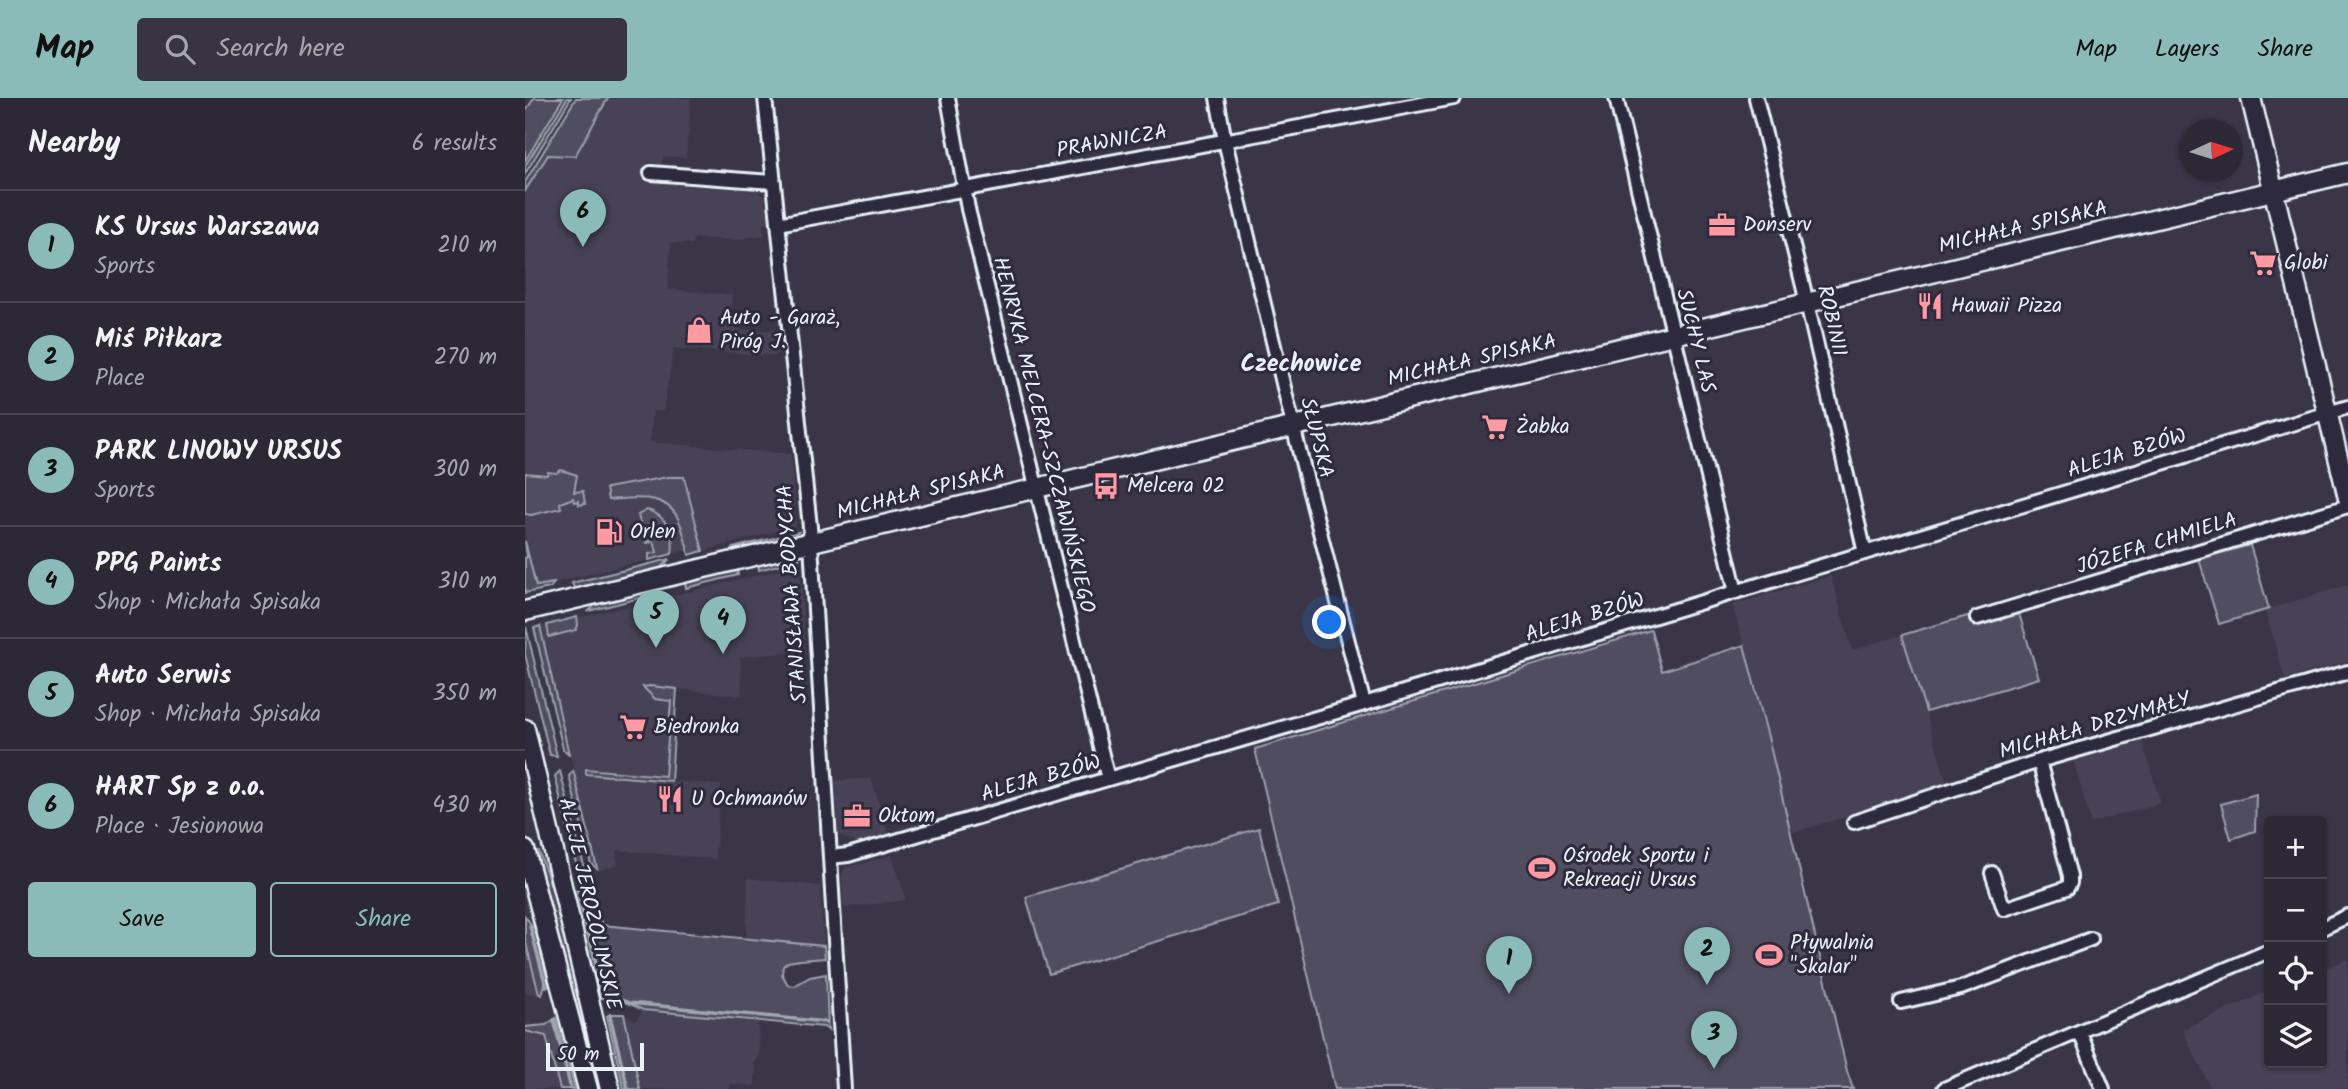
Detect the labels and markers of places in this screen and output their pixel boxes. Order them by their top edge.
pin: 6 [560,189,606,247]
place label: Donserv [1743,209,1812,242]
office icon: Donserv [1707,210,1737,240]
place label: Globi [2284,247,2329,280]
supermarket icon: Globi [2248,248,2278,278]
place label: Hawaii Pizza [1951,290,2062,323]
restaurant icon: Hawaii Pizza [1915,291,1945,321]
place label: Auto - Garaż, Piróg J. [720,302,840,359]
shop icon: Auto - Garaż, Piróg J. [684,315,714,345]
place label: Żabka [1516,411,1570,444]
supermarket icon: Żabka [1480,412,1510,442]
place label: Melcera 02 [1127,470,1225,503]
bus stop icon: Melcera 02 [1091,471,1121,501]
place label: Orlen [630,516,676,549]
fuel station icon: Orlen [594,517,624,547]
pin: 5 [633,590,679,648]
pin: 4 [700,596,746,654]
place label: Biedronka [654,711,740,744]
supermarket icon: Biedronka [618,712,648,742]
place label: U Ochmanów [691,783,808,816]
restaurant icon: U Ochmanów [655,784,685,814]
place label: Oktom [878,800,935,833]
office icon: Oktom [842,801,872,831]
place label: Ośrodek Sportu i Rekreacji Ursus [1563,840,1710,897]
sports icon: Ośrodek Sportu i Rekreacji Ursus [1527,853,1557,883]
pin: 2 [1684,927,1730,985]
place label: Pływalnia "Skalar" [1790,927,1874,984]
pin: 1 [1486,936,1532,994]
sports icon: Pływalnia "Skalar" [1754,940,1784,970]
pin: 3 [1691,1011,1737,1069]

